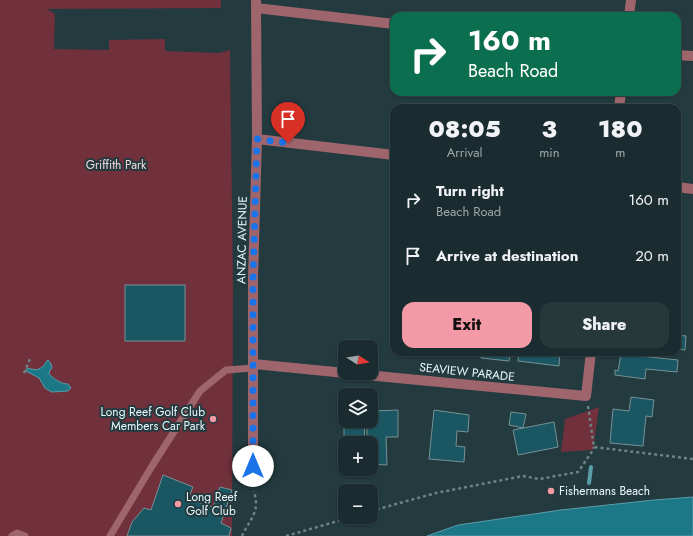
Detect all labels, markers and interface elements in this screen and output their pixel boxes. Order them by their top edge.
text: 160 m [468,20,551,61]
icon: right [402,28,454,80]
text: Beach Road [468,58,558,84]
pin [271,102,305,143]
icon: arrive [277,108,299,130]
text: 08:05 [428,111,501,146]
text: 3 [542,111,557,146]
text: 180 [598,111,643,146]
text: Arrival [447,143,482,162]
text: min [539,143,560,162]
text: m [615,143,625,162]
park label: Griffith Park [86,156,147,174]
text: Turn right [436,180,504,202]
icon: right [402,189,424,211]
text: 160 m [628,189,669,211]
street label: ANZAC AVENUE [232,196,252,284]
text: Beach Road [436,202,501,221]
icon: arrive [402,245,424,267]
text: Arrive at destination [436,245,578,267]
text: 20 m [635,245,669,267]
button: Exit [402,302,532,348]
button: Share [540,302,669,348]
north arrow [338,340,378,380]
map controls [338,340,378,524]
street label: SEAVIEW PARADE [418,358,516,386]
button: layers [338,388,378,428]
place label: Long Reef Golf Club Members Car Park [100,403,206,435]
marker: Long Reef Golf Club Members Car Park [208,414,218,424]
button: + [338,436,378,476]
position arrow [232,445,274,487]
place label: Fishermans Beach [559,482,650,500]
button: − [338,484,378,524]
marker: Fishermans Beach [546,486,556,496]
place label: Long Reef Golf Club [186,488,238,520]
marker: Long Reef Golf Club [173,499,183,509]

